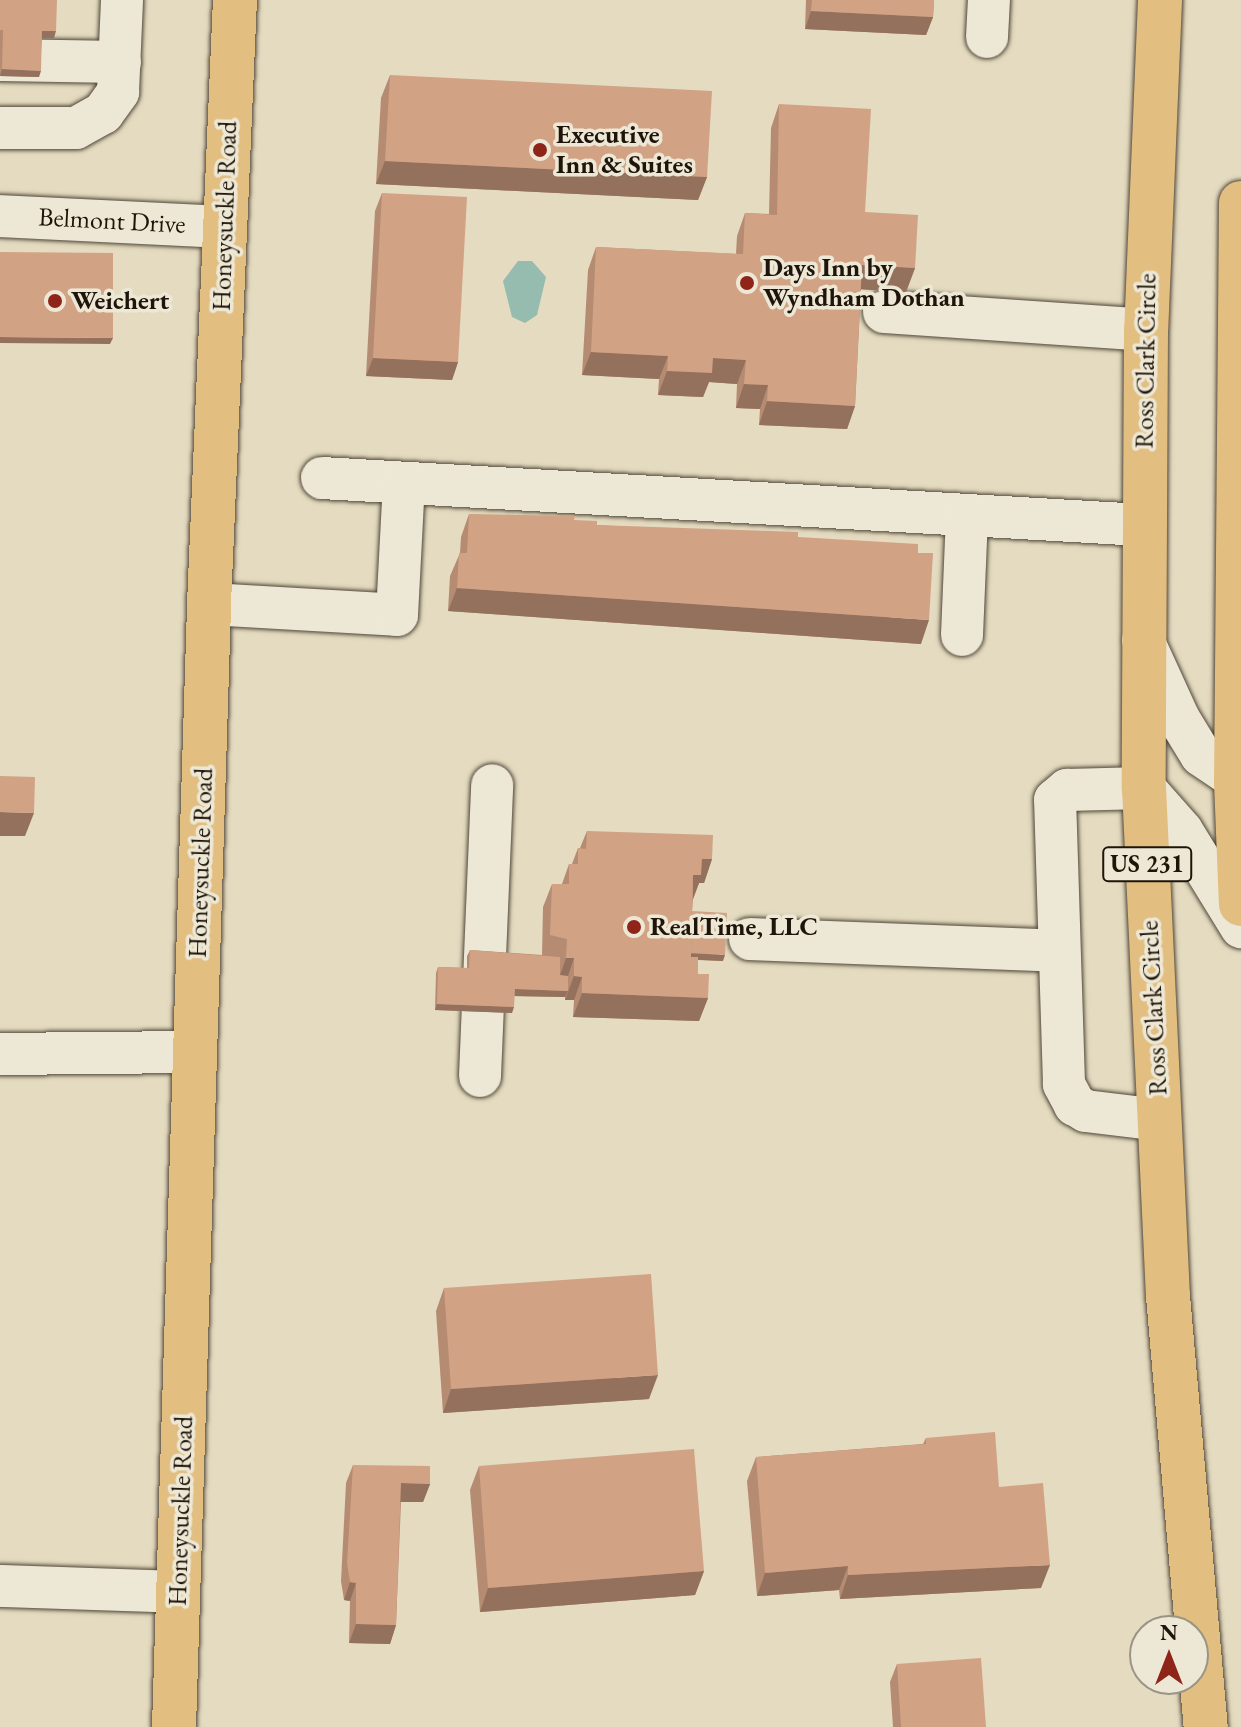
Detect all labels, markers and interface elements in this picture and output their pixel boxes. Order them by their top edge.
place label: Executive Inn & Suites [556,119,693,180]
street label: Honeysuckle Road [206,120,244,312]
marker: Executive Inn & Suites [531,141,549,159]
street label: Belmont Drive [38,202,186,240]
place label: Days Inn by Wyndham Dothan [763,252,965,314]
street label: Ross Clark Circle [1129,273,1163,449]
marker: Days Inn by Wyndham Dothan [738,274,756,292]
place label: Weichert [71,285,169,317]
marker: Weichert [46,292,64,310]
street label: Honeysuckle Road [182,767,220,959]
road number: US 231 [1101,844,1193,884]
place label: RealTime, LLC [650,911,818,943]
marker: RealTime, LLC [625,918,643,936]
street label: Ross Clark Circle [1134,920,1174,1096]
street label: Honeysuckle Road [162,1415,200,1607]
north arrow [1129,1615,1209,1695]
text: N [1160,1618,1178,1647]

